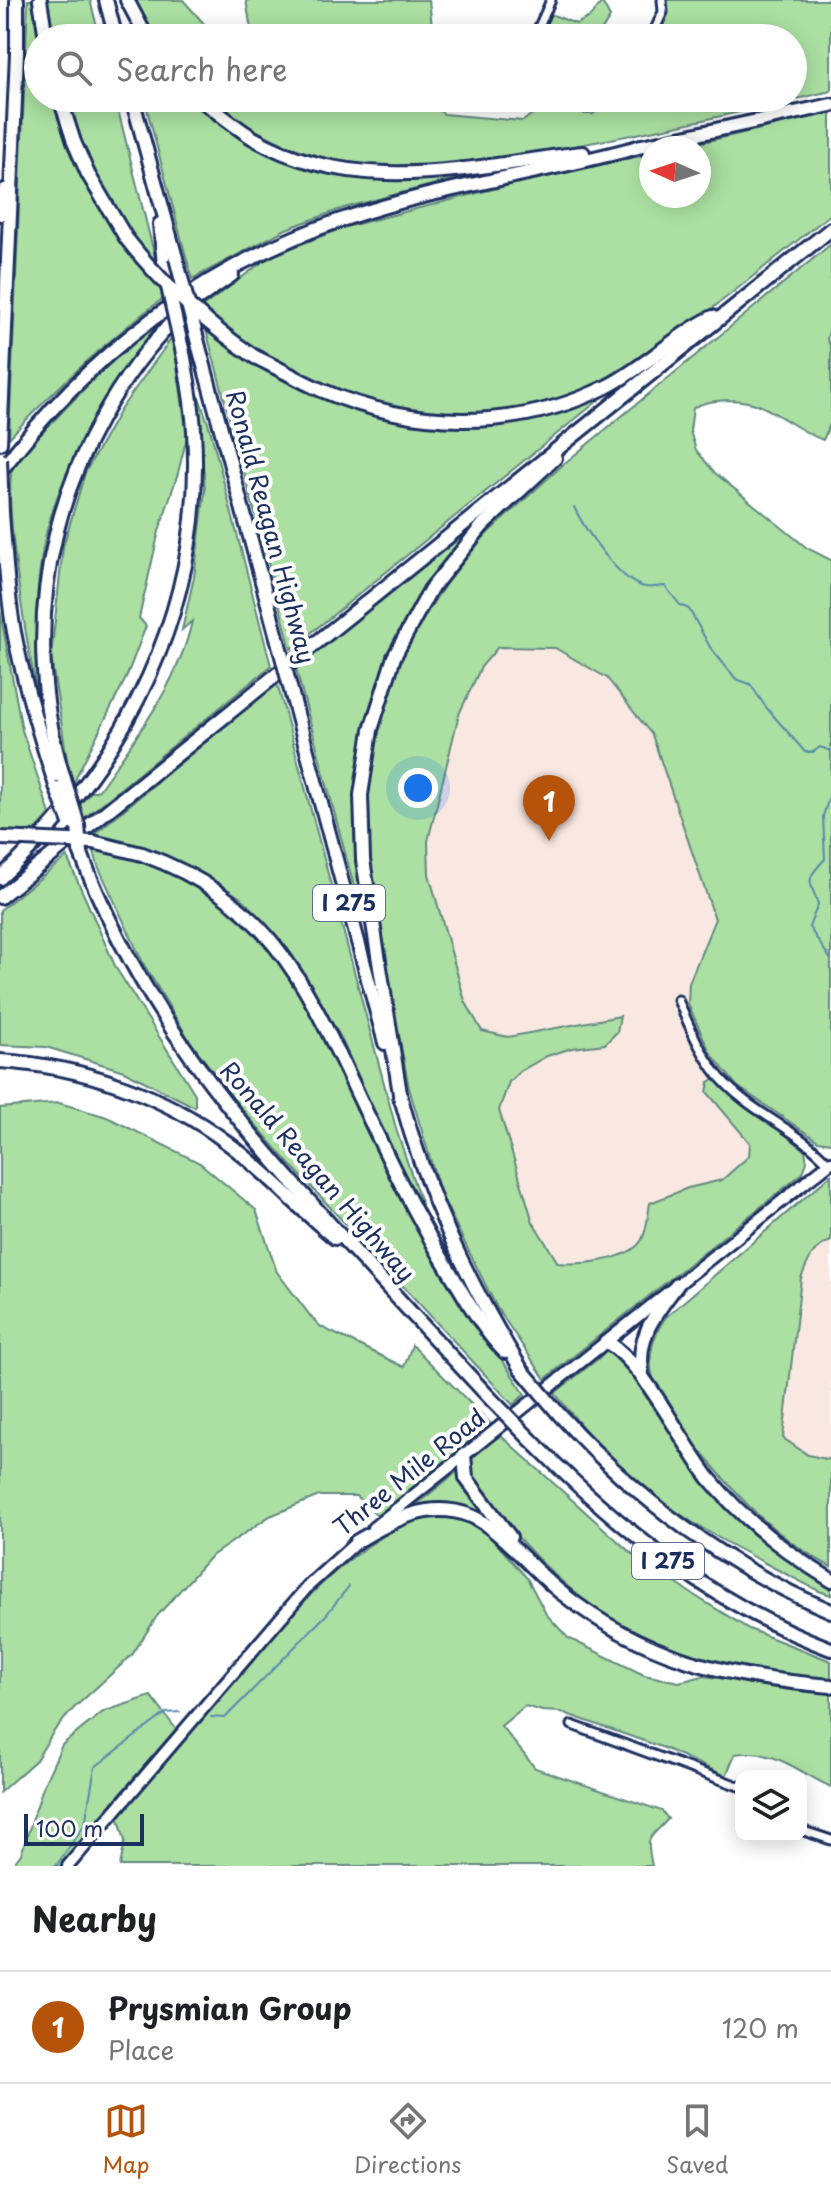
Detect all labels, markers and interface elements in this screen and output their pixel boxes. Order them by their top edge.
search box [24,24,807,112]
icon: search [52,46,96,90]
text: Search here [116,46,288,91]
north arrow [639,136,711,208]
street label: Ronald Reagan Highway [218,386,326,667]
your location [398,768,438,808]
pin: 1 [523,775,575,841]
road number: I 275 [313,885,385,921]
street label: Ronald Reagan Highway [212,1053,425,1289]
street label: Three Mile Road [325,1399,492,1544]
road number: I 275 [632,1543,704,1579]
map controls [735,1770,807,1842]
button: layers [735,1770,807,1842]
scale bar [24,1810,144,1846]
text: 100 m [36,1811,103,1844]
text: Nearby [32,1892,157,1944]
text: Prysmian Group [108,1985,351,2030]
text: 1 [52,2008,64,2047]
text: 120 m [722,2008,799,2047]
text: Place [108,2030,174,2069]
tab: Map [102,2099,149,2180]
tab: Directions [354,2099,461,2180]
tab: Saved [666,2099,729,2180]

